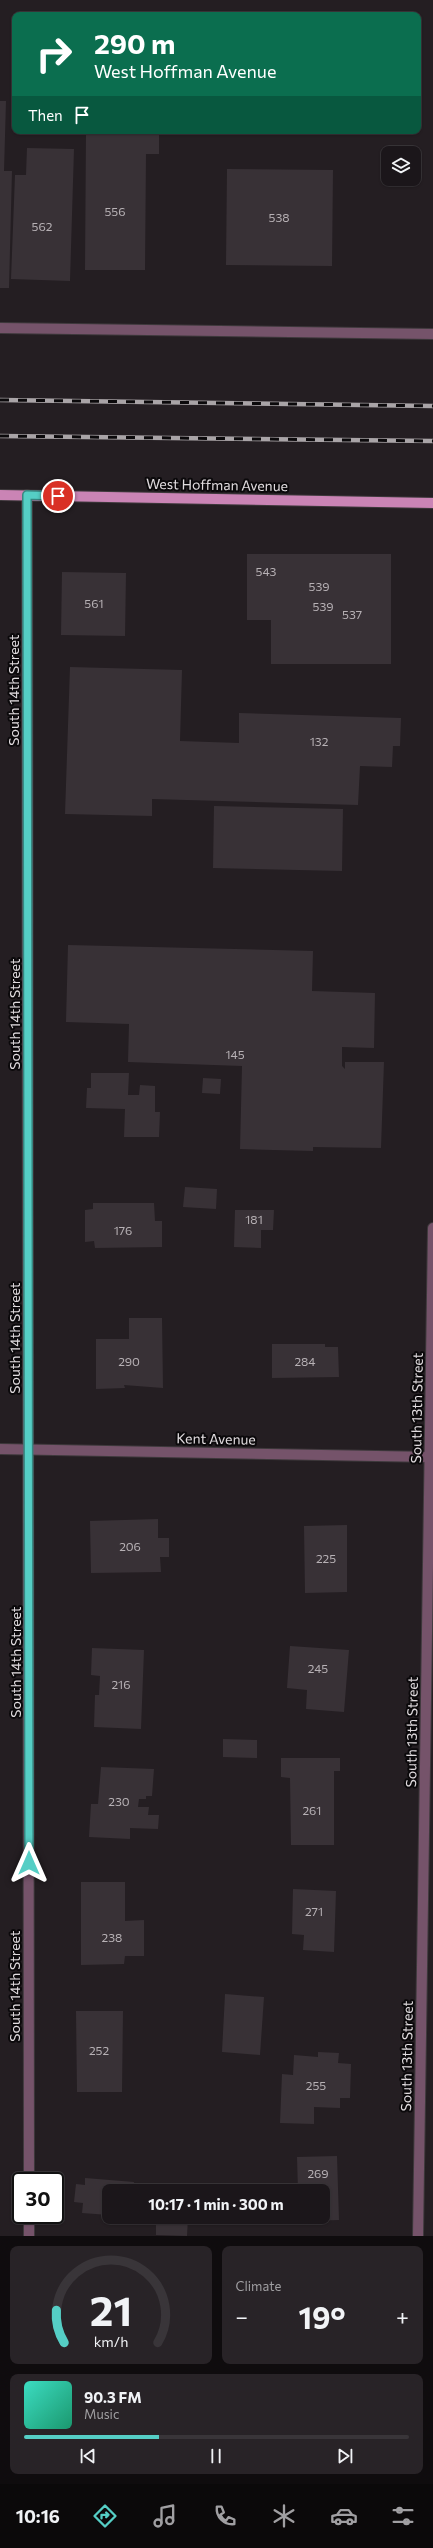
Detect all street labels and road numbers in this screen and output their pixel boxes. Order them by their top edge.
street label: West Hoffman Avenue [146,475,288,494]
street label: South 14th Street [5,634,22,746]
street label: South 14th Street [6,958,23,1070]
street label: South 14th Street [6,1282,23,1394]
street label: South 13th Street [407,1352,426,1464]
street label: Kent Avenue [176,1429,256,1448]
street label: South 14th Street [7,1606,24,1718]
street label: South 13th Street [402,1676,421,1788]
street label: South 14th Street [6,1930,23,2042]
street label: South 13th Street [397,2000,416,2112]

